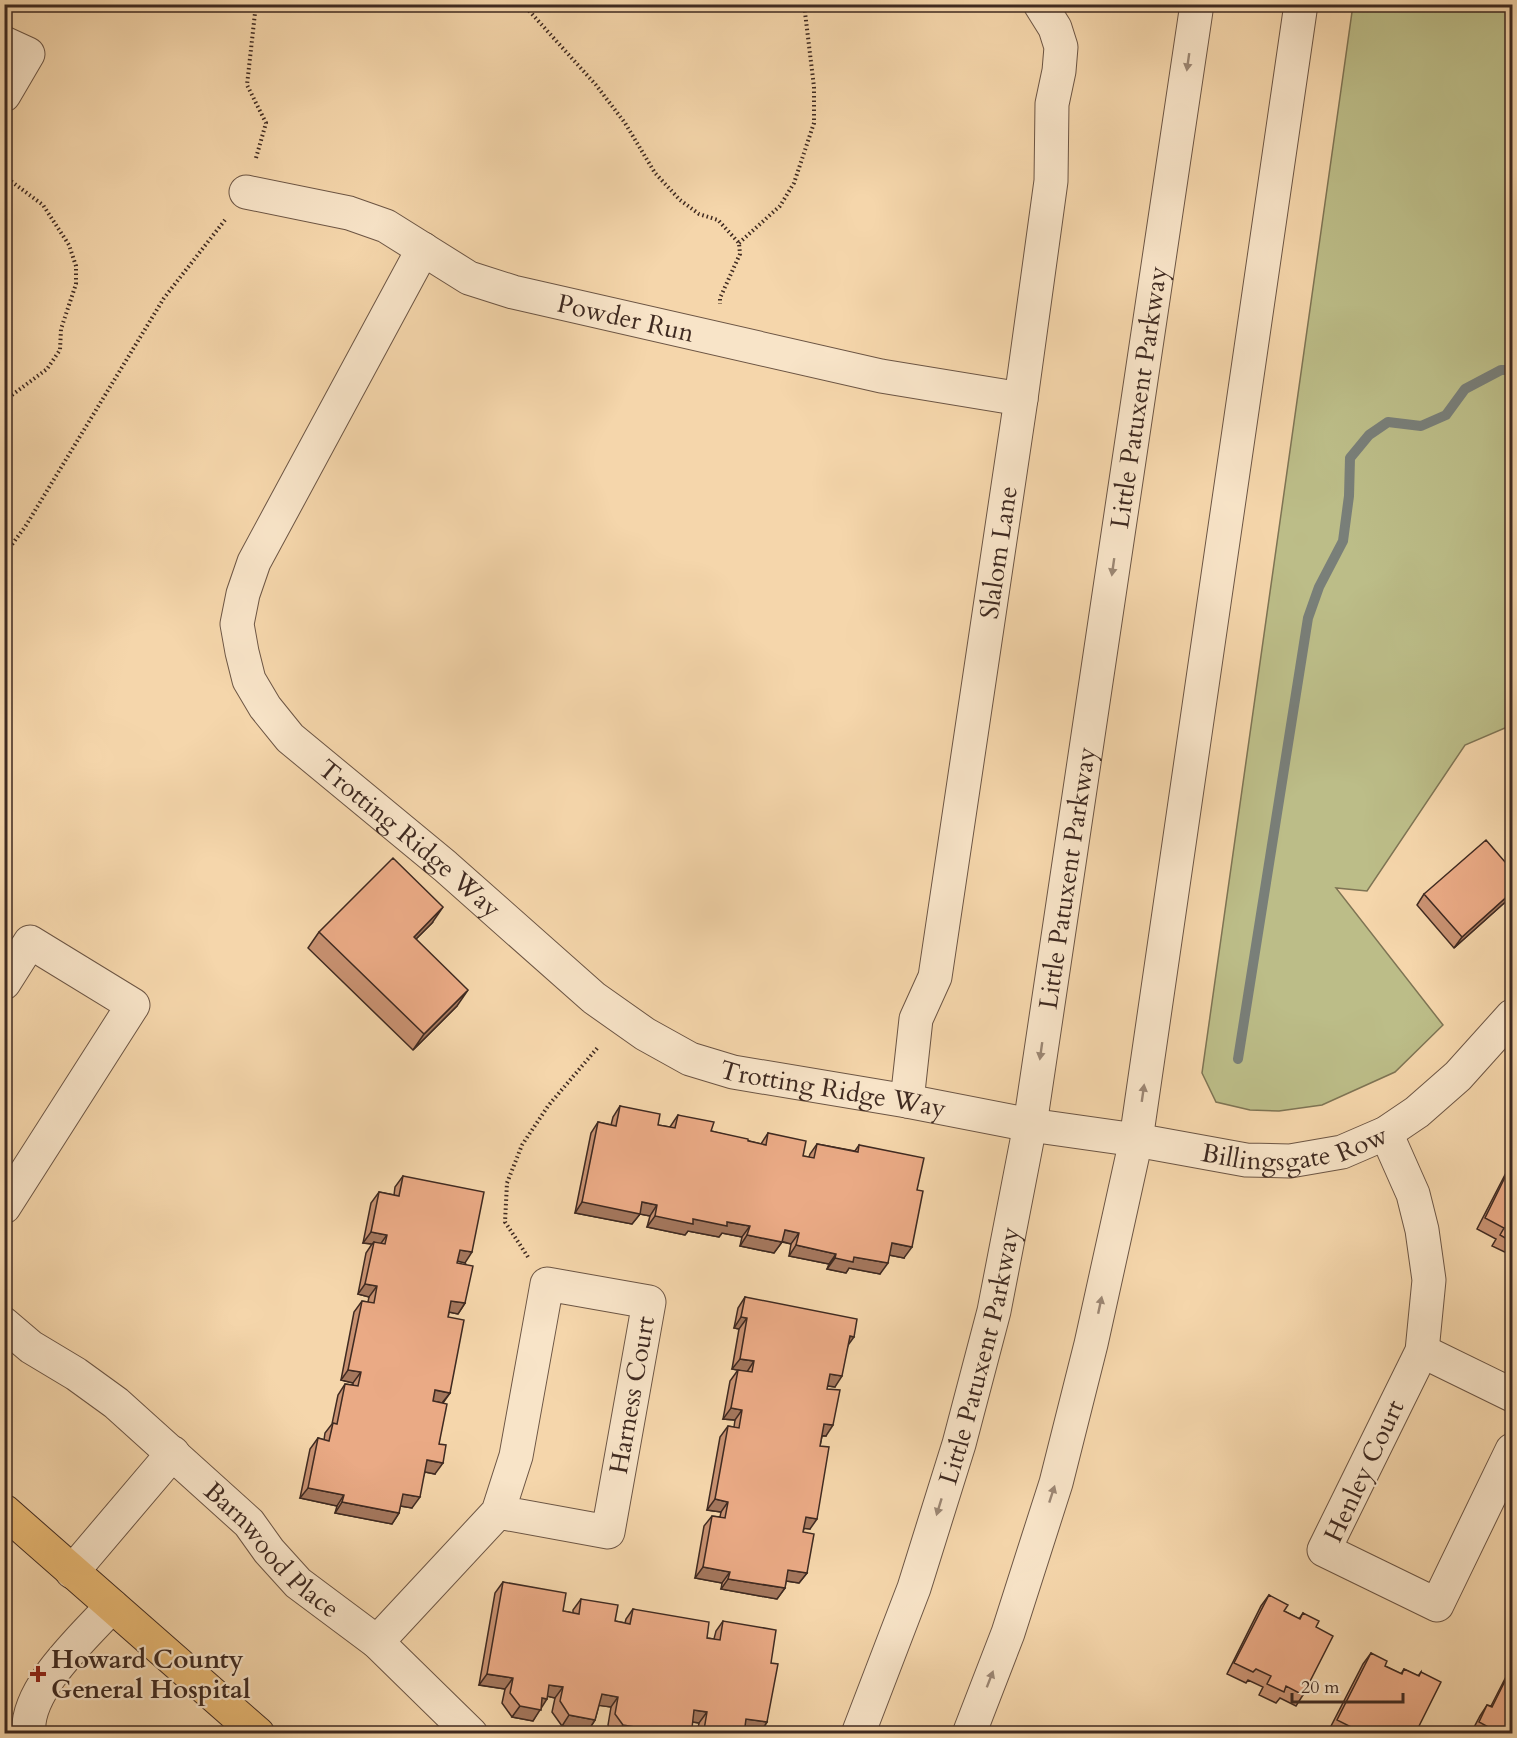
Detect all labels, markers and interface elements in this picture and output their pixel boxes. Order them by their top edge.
one-way arrow [1184,53,1193,72]
street label: Little Patuxent Parkway [1102,264,1175,531]
street label: Powder Run [554,285,698,350]
street label: Slalom Lane [971,483,1025,621]
one-way arrow [1109,557,1118,576]
street label: Little Patuxent Parkway [1030,744,1104,1011]
street label: Trotting Ridge Way [311,751,509,926]
one-way arrow [1037,1041,1046,1060]
street label: Trotting Ridge Way [715,1051,949,1126]
one-way arrow [1139,1084,1148,1103]
street label: Billingsgate Row [1199,1117,1393,1179]
street label: Little Patuxent Parkway [930,1223,1027,1489]
one-way arrow [1096,1295,1105,1314]
street label: Harness Court [601,1314,663,1476]
street label: Henley Court [1316,1394,1412,1548]
street label: Barnwood Place [197,1474,347,1626]
one-way arrow [1048,1485,1057,1503]
one-way arrow [934,1498,943,1516]
place label: Howard County General Hospital [51,1642,251,1707]
marker: Howard County General Hospital [29,1665,47,1683]
scale bar [1292,1666,1403,1704]
one-way arrow [986,1670,996,1688]
text: 20 m [1301,1675,1340,1700]

